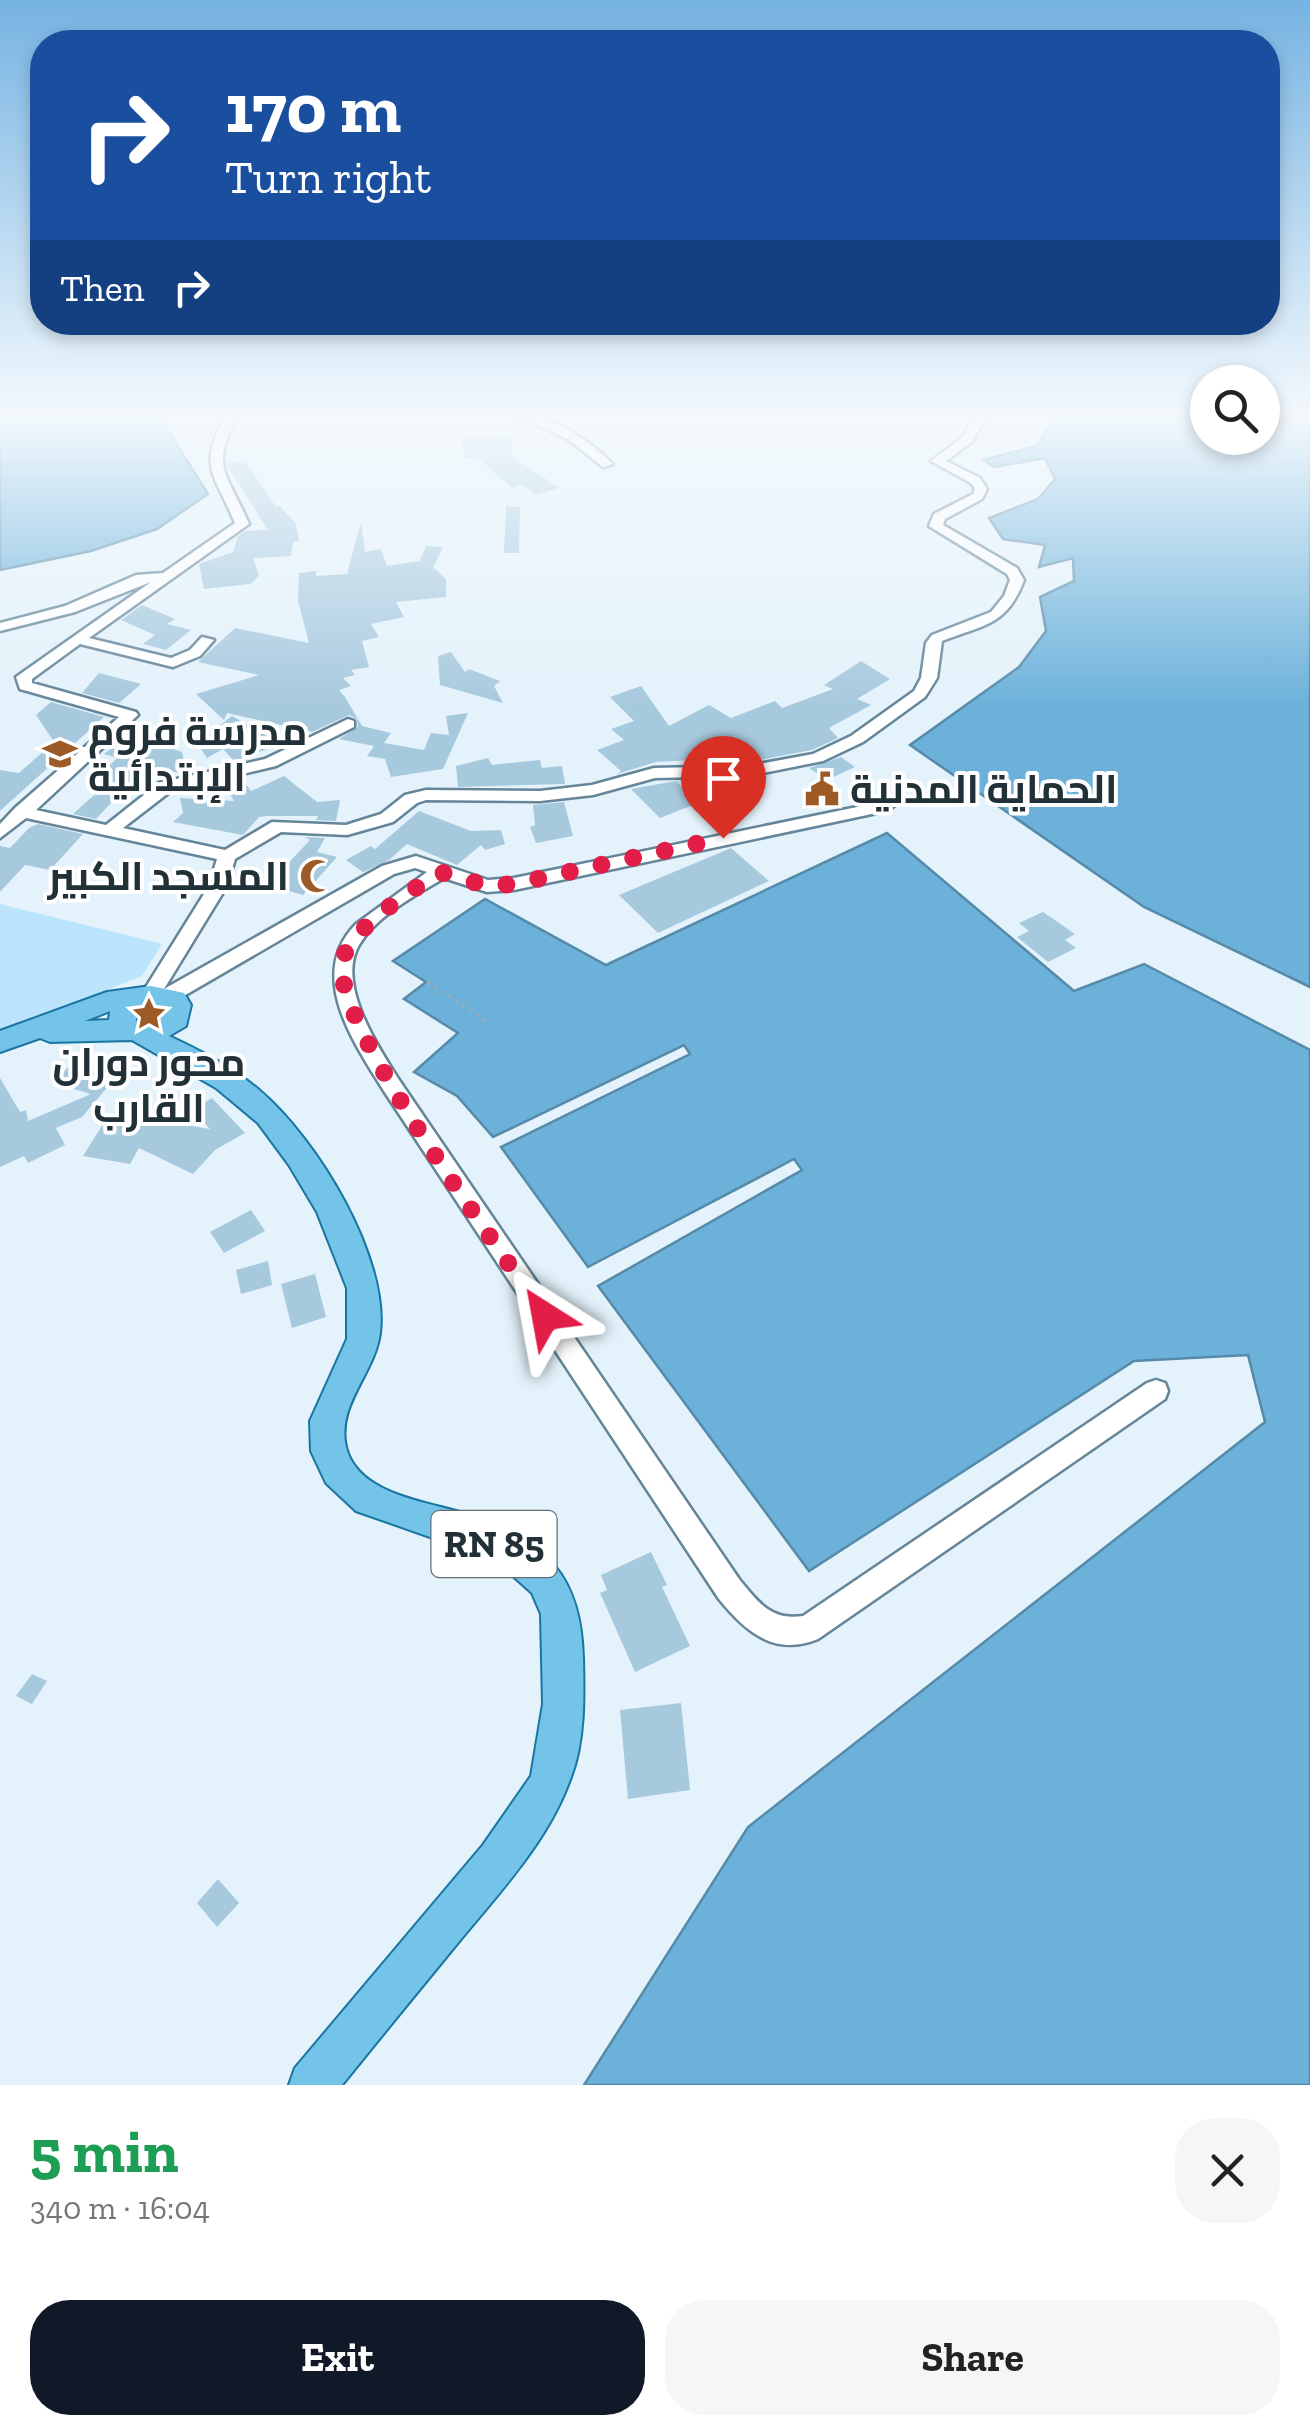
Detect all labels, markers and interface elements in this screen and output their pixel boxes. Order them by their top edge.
text: 170 m [225,66,401,150]
icon: right [60,70,190,200]
text: Turn right [225,151,431,205]
icon: right [164,260,219,315]
text: Then [60,265,144,311]
map controls [1190,365,1280,455]
button: search [1190,365,1280,455]
place label: مدرسة فروم الإبتدائية [88,707,308,803]
school or university icon: مدرسة فروم الإبتدائية [41,735,79,773]
pin [681,736,766,839]
icon: arrive [696,751,751,806]
place label: الحماية المدنية [850,765,1117,813]
public building icon: الحماية المدنية [803,770,841,808]
place label: المسجد الكبير [47,852,289,900]
mosque icon: المسجد الكبير [298,857,336,895]
place icon: محور دوران القارب [130,995,168,1033]
place label: محور دوران القارب [52,1038,246,1132]
position arrow [493,1264,597,1368]
road number: RN 85 [432,1511,556,1577]
text: 5 min [30,2115,179,2187]
button: close [1175,2118,1280,2223]
text: 340 m · 16:04 [30,2189,210,2227]
button: Exit [30,2300,645,2415]
button: Share [665,2300,1280,2415]

